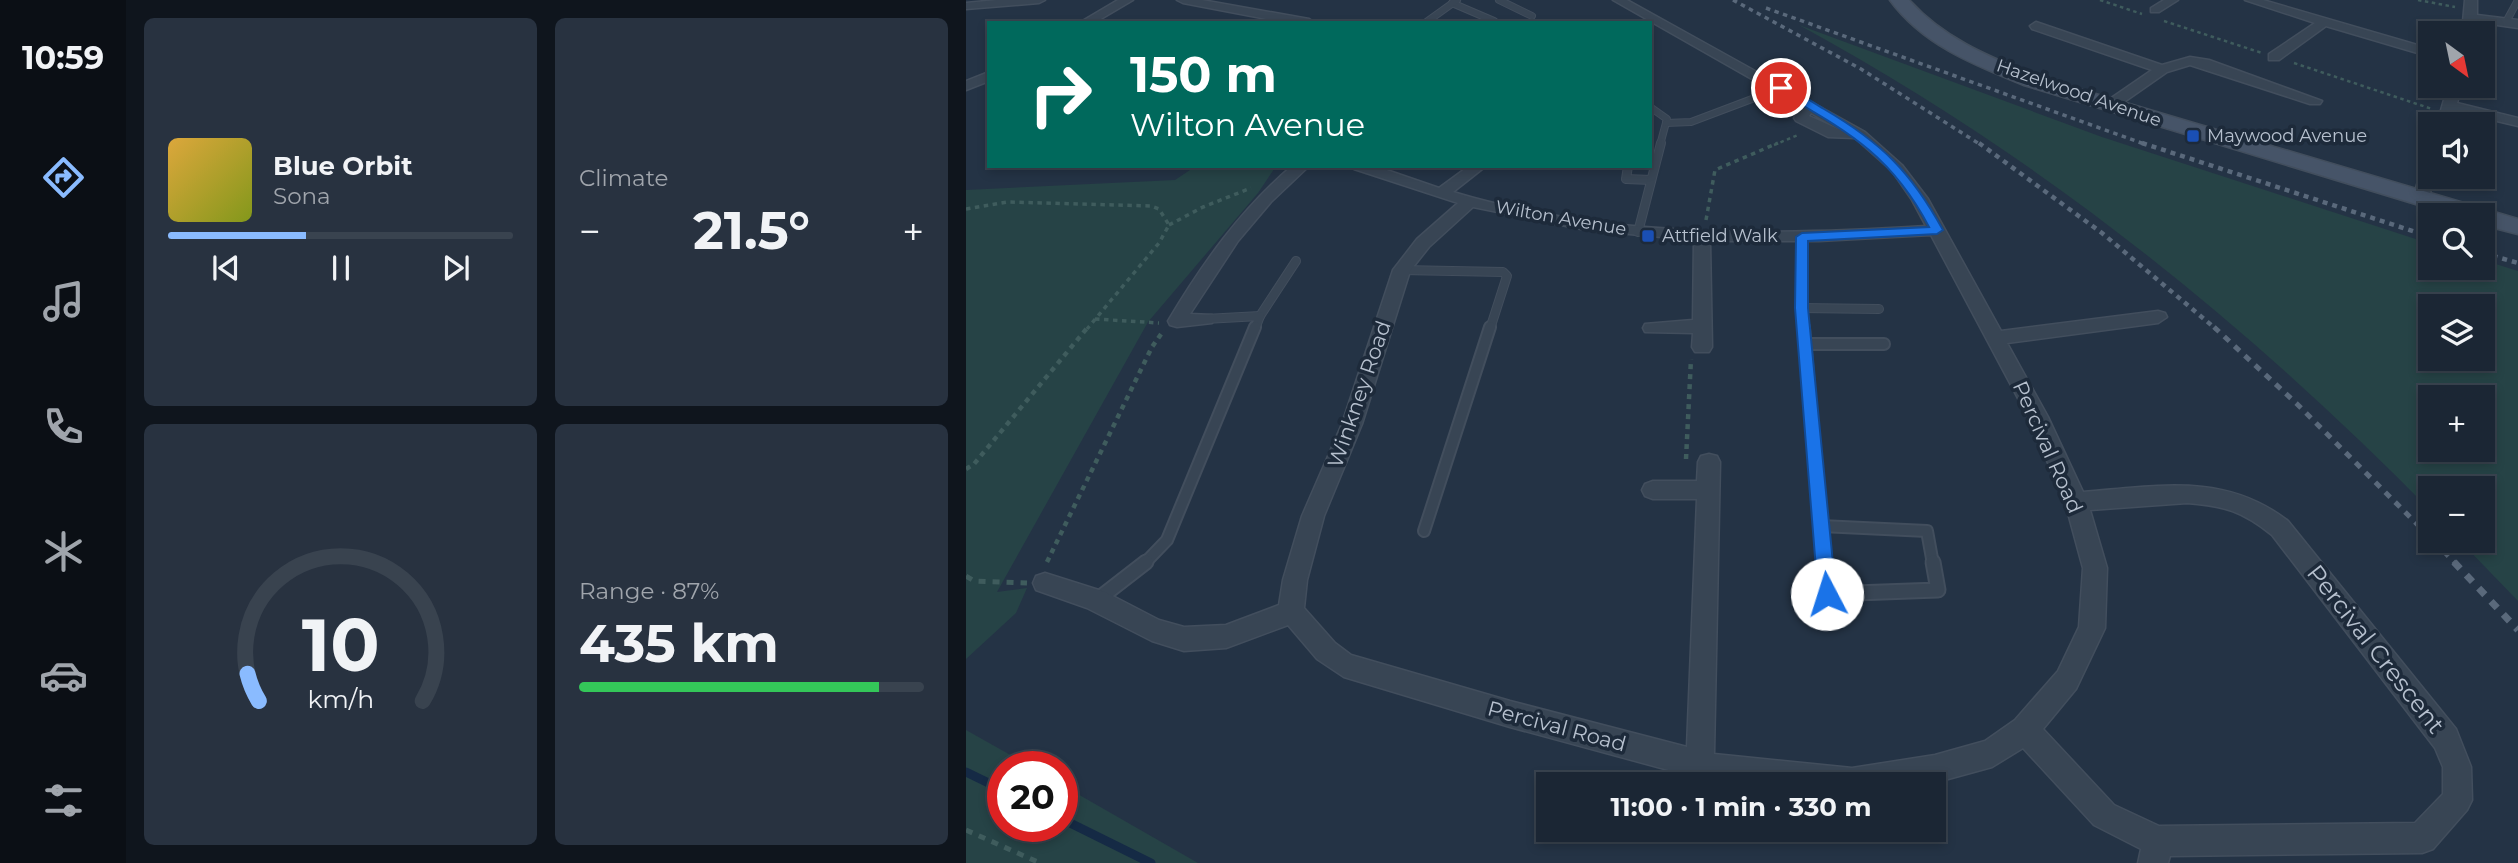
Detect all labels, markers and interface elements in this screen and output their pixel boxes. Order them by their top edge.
north arrow [2418,21,2496,98]
map controls [2418,21,2495,553]
text: 10:59 [22,38,104,77]
text: 150 m [1130,45,1277,104]
icon: right [1015,49,1106,140]
street label: Hazelwood Avenue [1994,54,2164,132]
pin [1751,58,1811,118]
icon: arrive [1762,69,1800,107]
text: Wilton Avenue [1130,105,1365,144]
button: sound [2418,112,2495,189]
place label: Maywood Avenue [2207,125,2367,147]
marker: Maywood Avenue [2185,128,2201,144]
text: Blue Orbit [273,150,412,182]
icon: directions [39,153,88,202]
text: Climate [579,164,668,192]
text: Sona [273,182,331,210]
street label: Wilton Avenue [1494,196,1628,240]
text: 21.5° [693,199,810,262]
button: search [2418,203,2495,280]
text: − [579,208,601,255]
text: + [902,208,924,255]
place label: Attfield Walk [1662,225,1778,247]
marker: Attfield Walk [1640,228,1656,244]
icon: previous [207,249,245,287]
icon: pause [322,249,360,287]
icon: next [437,249,475,287]
icon: music [39,277,88,326]
button: layers [2418,294,2495,371]
street label: Winkney Road [1322,317,1396,471]
street label: Percival Road [2008,377,2088,517]
button: + [2418,385,2495,462]
icon: phone [39,402,88,451]
button: − [2418,476,2495,553]
icon: climate [39,527,88,576]
position arrow [1790,557,1864,631]
street label: Percival Crescent [2301,559,2451,739]
text: Range · 87% [579,577,719,605]
text: 10 [302,601,379,689]
text: 435 km [579,612,779,675]
icon: car [39,651,88,700]
text: km/h [307,683,374,713]
street label: Percival Road [1485,696,1629,756]
speed limit sign: 20 [987,751,1078,842]
icon: filters [39,776,88,825]
text: 11:00 · 1 min · 330 m [1610,791,1872,823]

